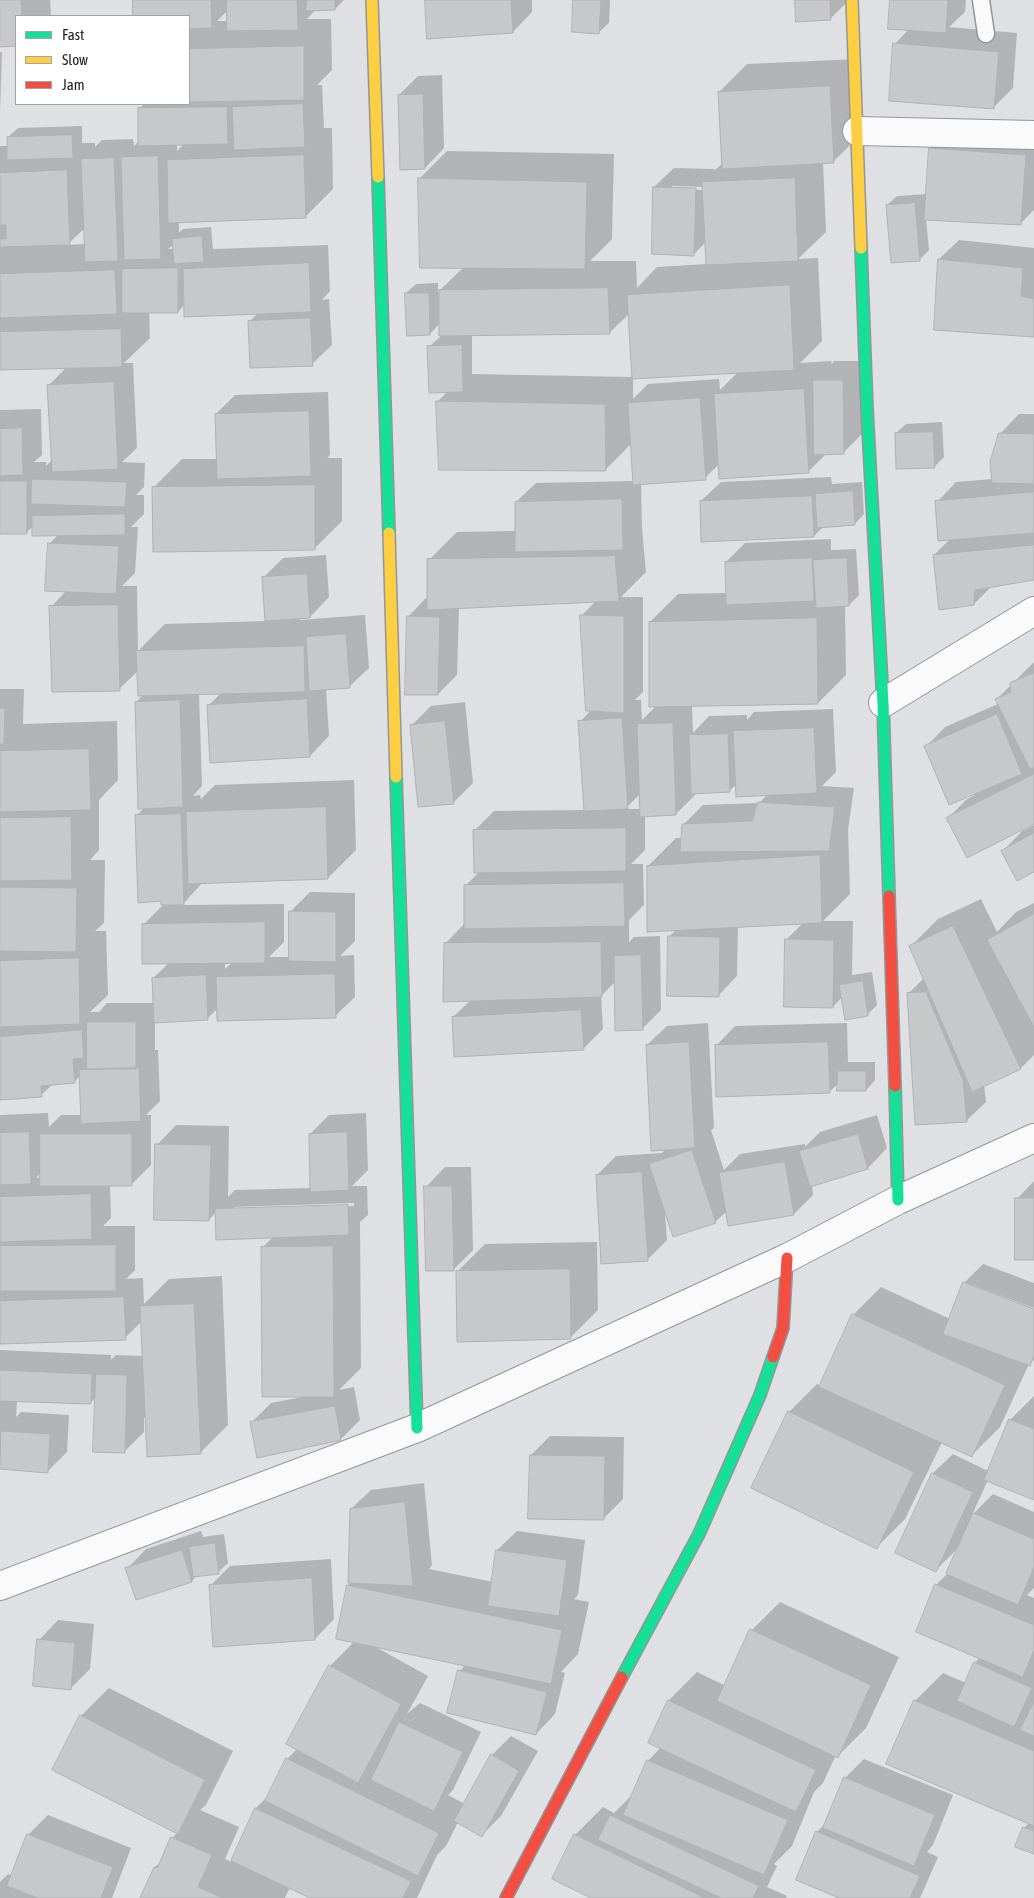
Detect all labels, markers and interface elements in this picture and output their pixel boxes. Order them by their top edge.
legend [15,15,190,105]
text: Fast [62,26,84,43]
text: Slow [62,51,88,68]
text: Jam [62,76,85,93]

